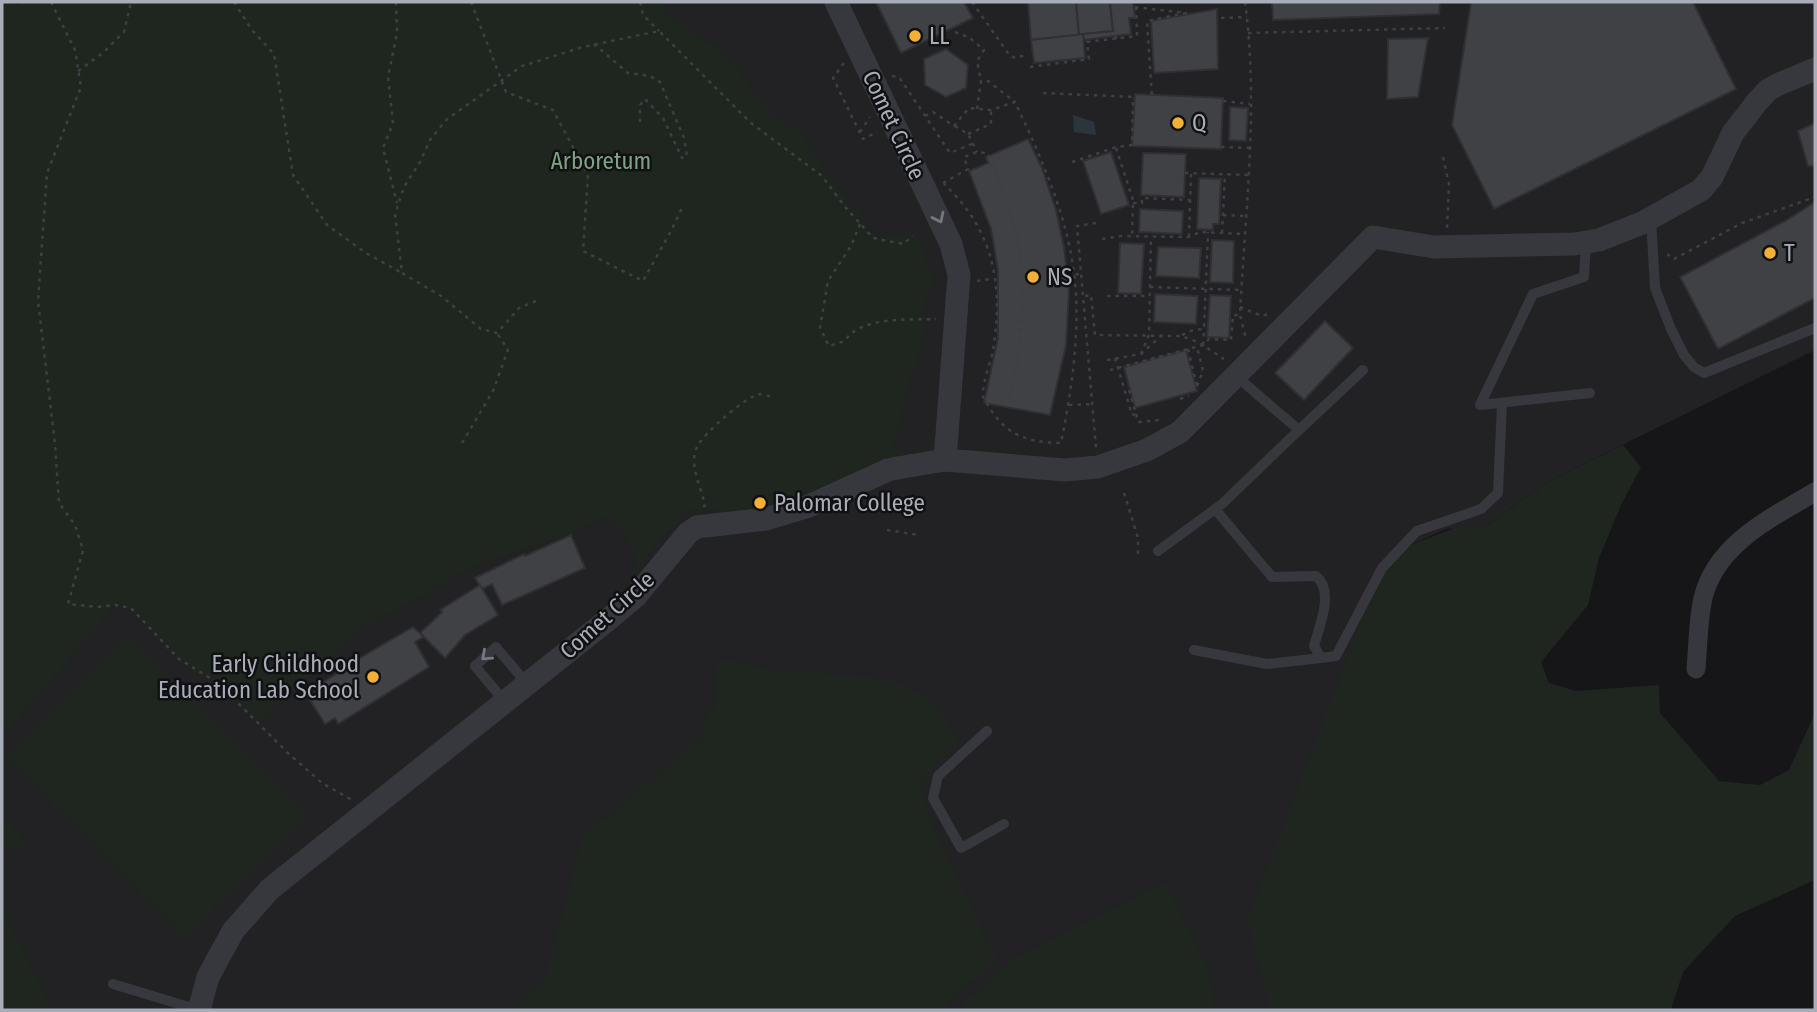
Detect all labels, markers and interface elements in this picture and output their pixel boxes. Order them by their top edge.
place label: LL [929,22,949,50]
marker: LL [907,28,923,44]
street label: Comet Circle [857,66,931,184]
place label: Q [1192,109,1206,137]
marker: Q [1170,115,1186,131]
park label: Arboretum [551,147,651,175]
one-way arrow [930,211,944,223]
place label: T [1784,239,1795,267]
marker: T [1762,245,1778,261]
place label: NS [1047,263,1072,291]
marker: NS [1025,269,1041,285]
place label: Palomar College [774,489,925,517]
marker: Palomar College [752,495,768,511]
street label: Comet Circle [554,565,660,665]
one-way arrow [481,648,494,660]
place label: Early Childhood Education Lab School [158,650,359,704]
marker: Early Childhood Education Lab School [365,669,381,685]

